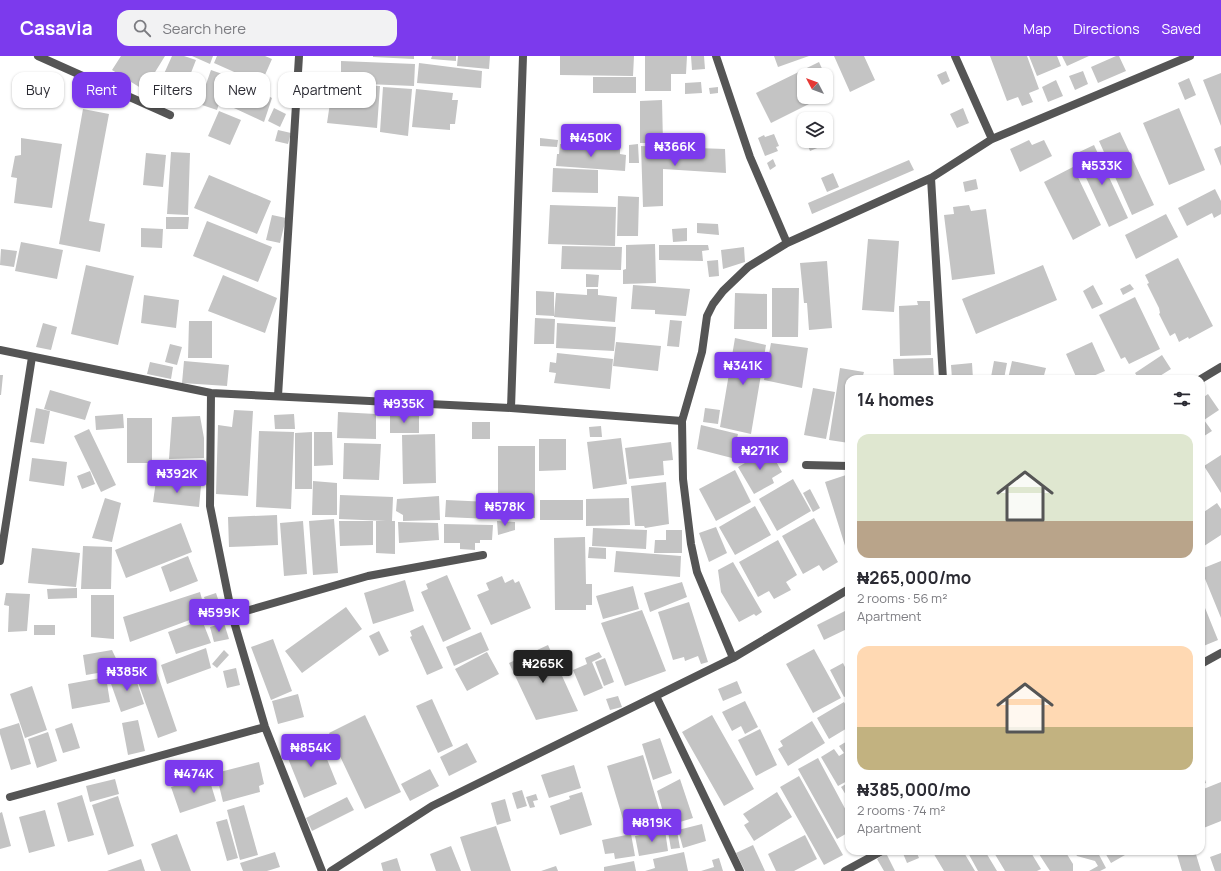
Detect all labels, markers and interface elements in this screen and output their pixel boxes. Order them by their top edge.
search box [117,10,397,46]
text: Casavia [20,15,93,41]
icon: search [131,17,153,39]
text: Search here [163,18,246,39]
text: Map [1023,19,1051,38]
text: Directions [1073,19,1140,38]
text: Saved [1162,19,1201,38]
north arrow [797,68,833,104]
map controls [797,68,833,148]
chip: Buy [12,72,64,108]
chip: Rent [72,72,131,108]
chip: Filters [139,72,206,108]
chip: New [214,72,270,108]
chip: Apartment [278,72,376,108]
button: layers [797,112,833,148]
pin: ₦450K [563,124,619,158]
text: ₦450K [570,128,612,146]
pin: ₦366K [647,133,703,167]
text: ₦366K [654,137,696,155]
pin: ₦533K [1074,152,1130,186]
text: ₦533K [1082,156,1122,174]
pin: ₦341K [715,352,771,386]
text: ₦341K [724,356,762,374]
text: 14 homes [857,388,934,411]
icon: filters [1171,388,1193,410]
pin: ₦935K [376,390,432,424]
text: ₦935K [383,394,425,412]
pin: ₦271K [732,437,788,471]
text: ₦271K [741,441,779,459]
pin: ₦392K [149,460,205,494]
icon: home [989,460,1061,532]
text: ₦392K [156,464,198,482]
pin: ₦578K [477,493,533,527]
text: ₦578K [485,497,525,515]
text: ₦265,000/mo [857,566,971,589]
text: 2 rooms · 56 m² [857,589,947,607]
pin: ₦599K [191,599,247,633]
text: ₦599K [198,603,240,621]
text: Apartment [857,607,921,625]
pin: ₦265K [515,650,571,684]
text: ₦265K [522,654,564,672]
pin: ₦385K [99,658,155,692]
text: ₦385K [107,662,147,680]
icon: home [989,672,1061,744]
pin: ₦854K [283,734,339,768]
text: ₦854K [290,738,332,756]
pin: ₦474K [166,760,222,794]
text: ₦474K [174,764,214,782]
text: ₦385,000/mo [857,778,971,801]
text: 2 rooms · 74 m² [857,801,945,819]
pin: ₦819K [624,809,680,843]
text: ₦819K [632,813,672,831]
text: Apartment [857,819,921,837]

